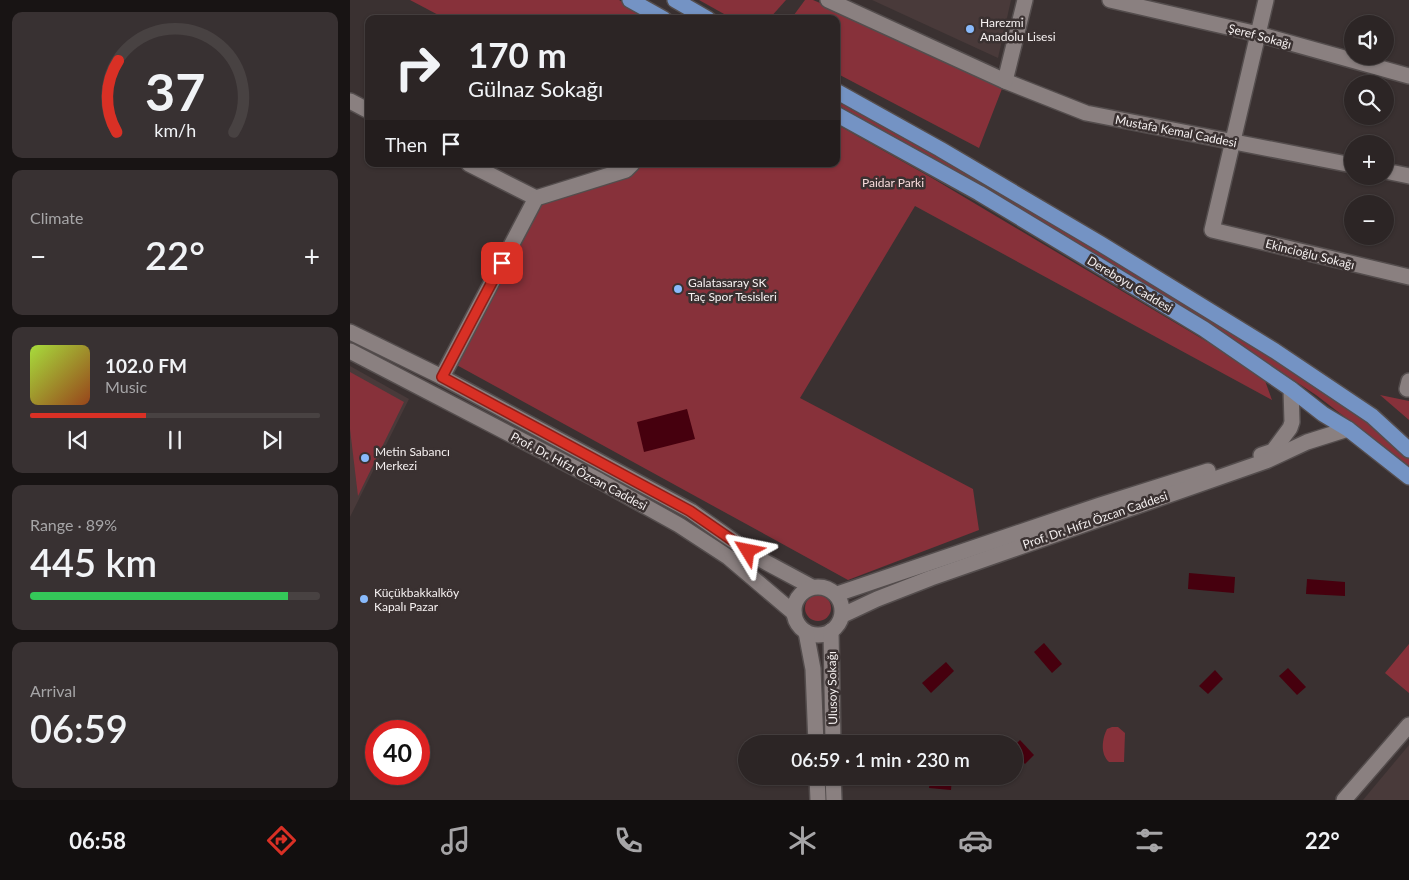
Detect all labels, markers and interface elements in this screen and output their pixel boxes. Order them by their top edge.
place label: Harezmi Anadolu Lisesi [980,15,1056,44]
map controls [1344,15,1394,245]
button: sound [1344,15,1394,65]
street label: Şeref Sokağı [1227,20,1293,52]
marker: Harezmi Anadolu Lisesi [964,23,976,35]
text: 170 m [468,33,567,75]
icon: right [385,35,450,100]
text: 37 [145,60,205,122]
text: Gülnaz Sokağı [468,75,603,102]
button: search [1344,75,1394,125]
street label: Mustafa Kemal Caddesi [1114,112,1238,150]
text: km/h [154,119,196,141]
icon: arrive [437,130,465,158]
text: Then [385,133,427,156]
button: + [1344,135,1394,185]
park label: Paidar Parki [862,175,924,190]
button: − [1344,195,1394,245]
text: Climate [30,208,83,227]
text: 22° [145,232,205,278]
street label: Ekincioğlu Sokağı [1264,236,1356,272]
text: − [30,239,46,273]
text: + [304,239,320,273]
pin [481,242,523,284]
icon: arrive [488,249,516,277]
street label: Dereboyu Caddesi [1085,253,1176,315]
place label: Galatasaray SK Taç Spor Tesisleri [688,275,777,304]
marker: Galatasaray SK Taç Spor Tesisleri [672,283,684,295]
text: 102.0 FM [105,354,187,377]
text: Music [105,377,147,396]
icon: previous [64,426,92,454]
icon: pause [161,426,189,454]
icon: next [258,426,286,454]
street label: Prof. Dr. Hıfzı Özcan Caddesi [508,429,650,513]
place label: Metin Sabancı Merkezi [375,444,450,473]
marker: Metin Sabancı Merkezi [359,452,371,464]
street label: Prof. Dr. Hıfzı Özcan Caddesi [1021,488,1169,552]
text: Range · 89% [30,515,117,534]
position arrow [721,524,773,576]
text: 445 km [30,539,157,585]
place label: Küçükbakkalköy Kapalı Pazar [374,585,460,614]
marker: Küçükbakkalköy Kapalı Pazar [358,593,370,605]
street label: Ulusoy Sokağı [824,651,840,725]
text: Arrival [30,681,76,700]
text: 06:59 [30,705,128,751]
speed limit sign: 40 [365,720,430,785]
text: 06:59 · 1 min · 230 m [791,748,970,771]
icon: directions [264,823,299,858]
icon: music [438,823,473,858]
icon: phone [611,823,646,858]
icon: climate [785,823,820,858]
icon: car [958,823,993,858]
icon: filters [1132,823,1167,858]
text: 06:58 [69,827,126,854]
text: 22° [1305,827,1340,854]

